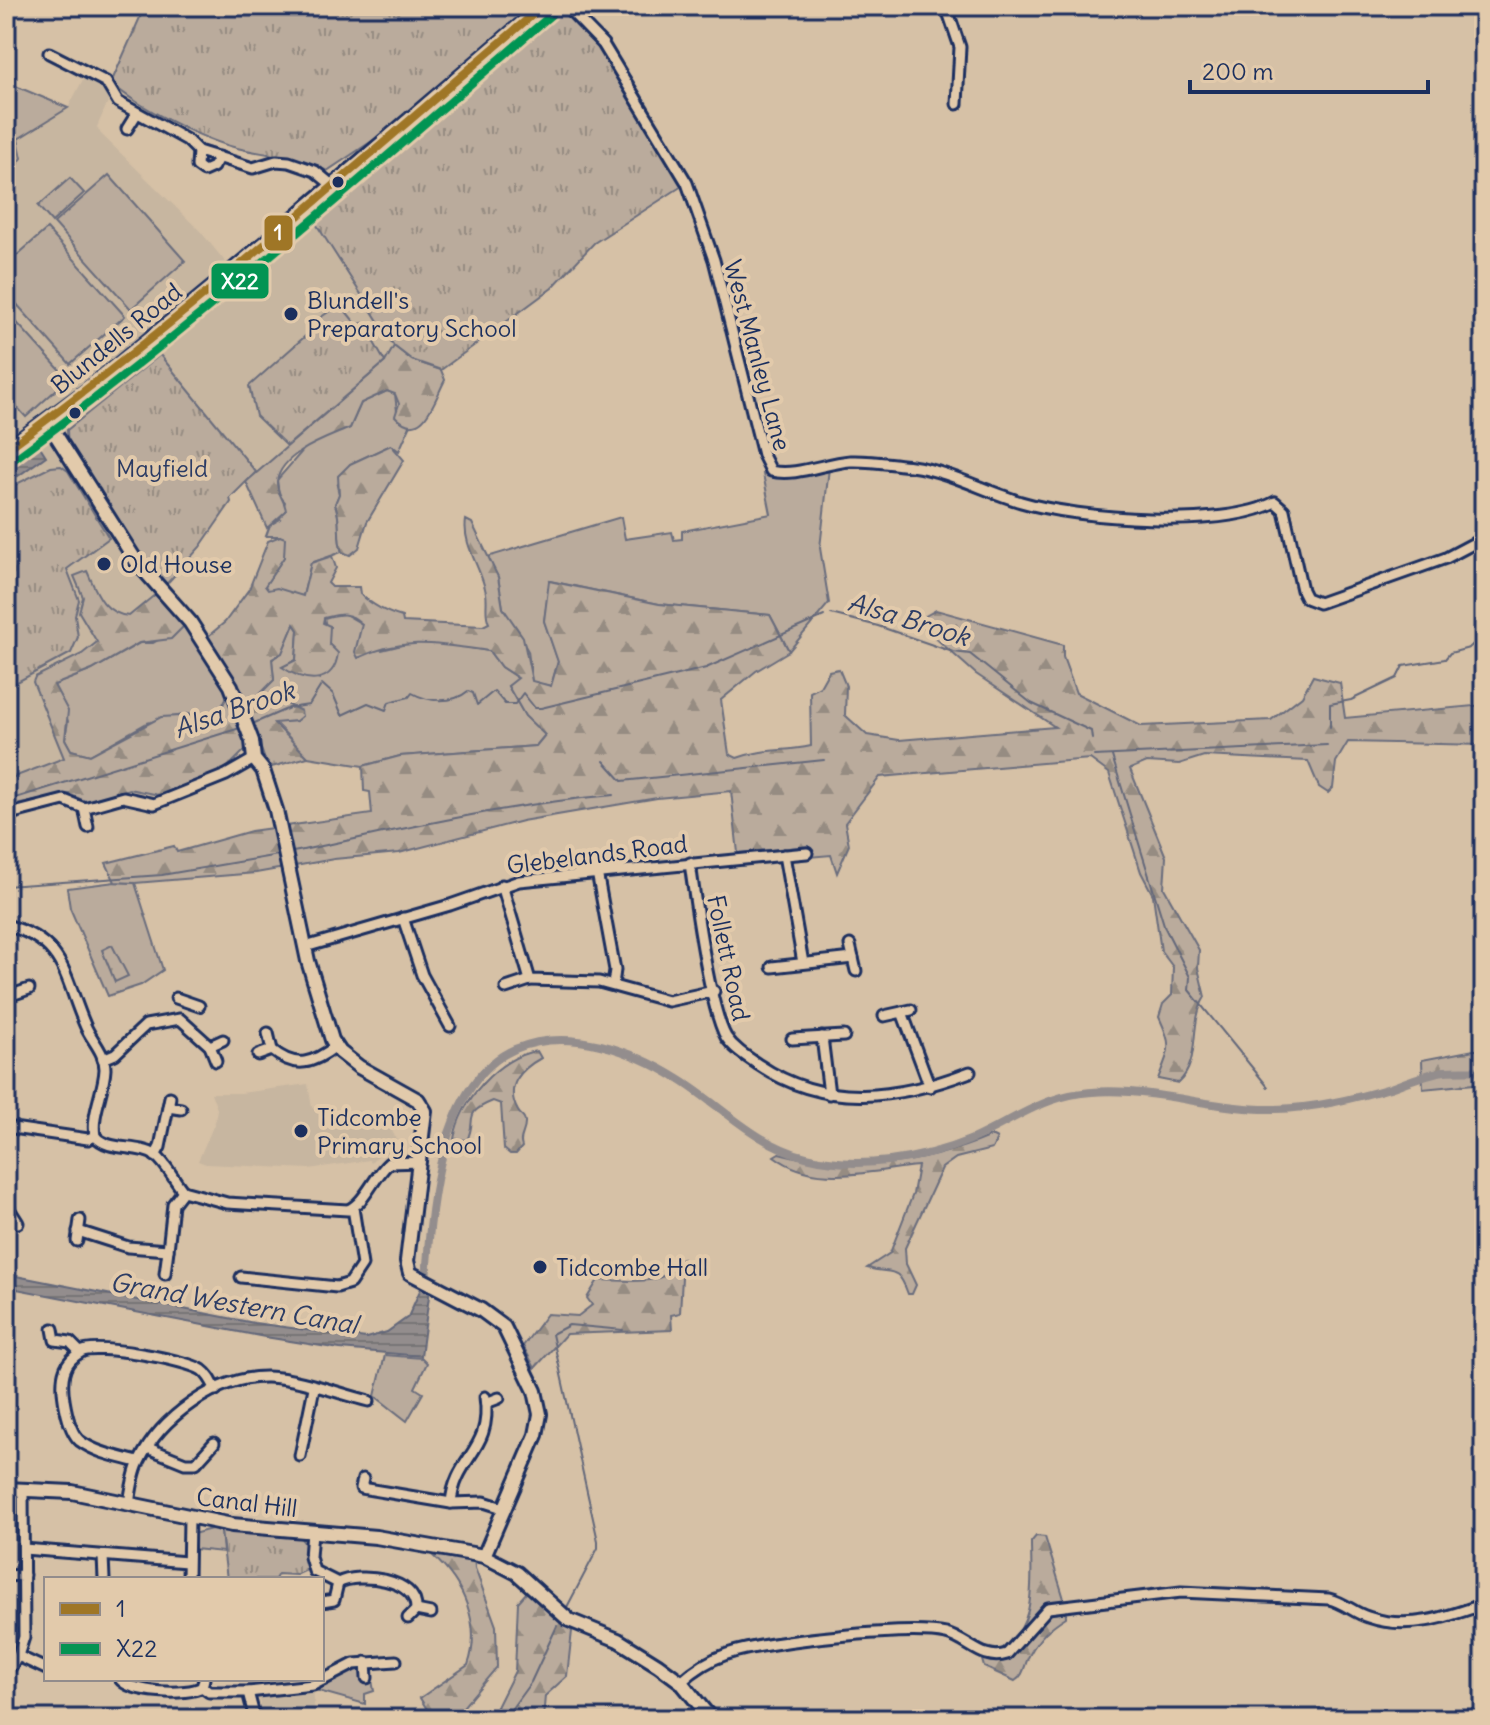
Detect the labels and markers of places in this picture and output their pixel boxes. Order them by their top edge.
unlabelled marker [330,174,346,190]
place label: Blundell's Preparatory School [307,285,517,343]
marker: Blundell's Preparatory School [282,305,300,323]
unlabelled marker [67,405,83,421]
place label: Old House [120,549,232,579]
marker: Old House [95,555,113,573]
place label: Tidcombe Primary School [317,1102,482,1160]
marker: Tidcombe Primary School [292,1122,310,1140]
place label: Tidcombe Hall [556,1252,708,1282]
marker: Tidcombe Hall [531,1258,549,1276]

